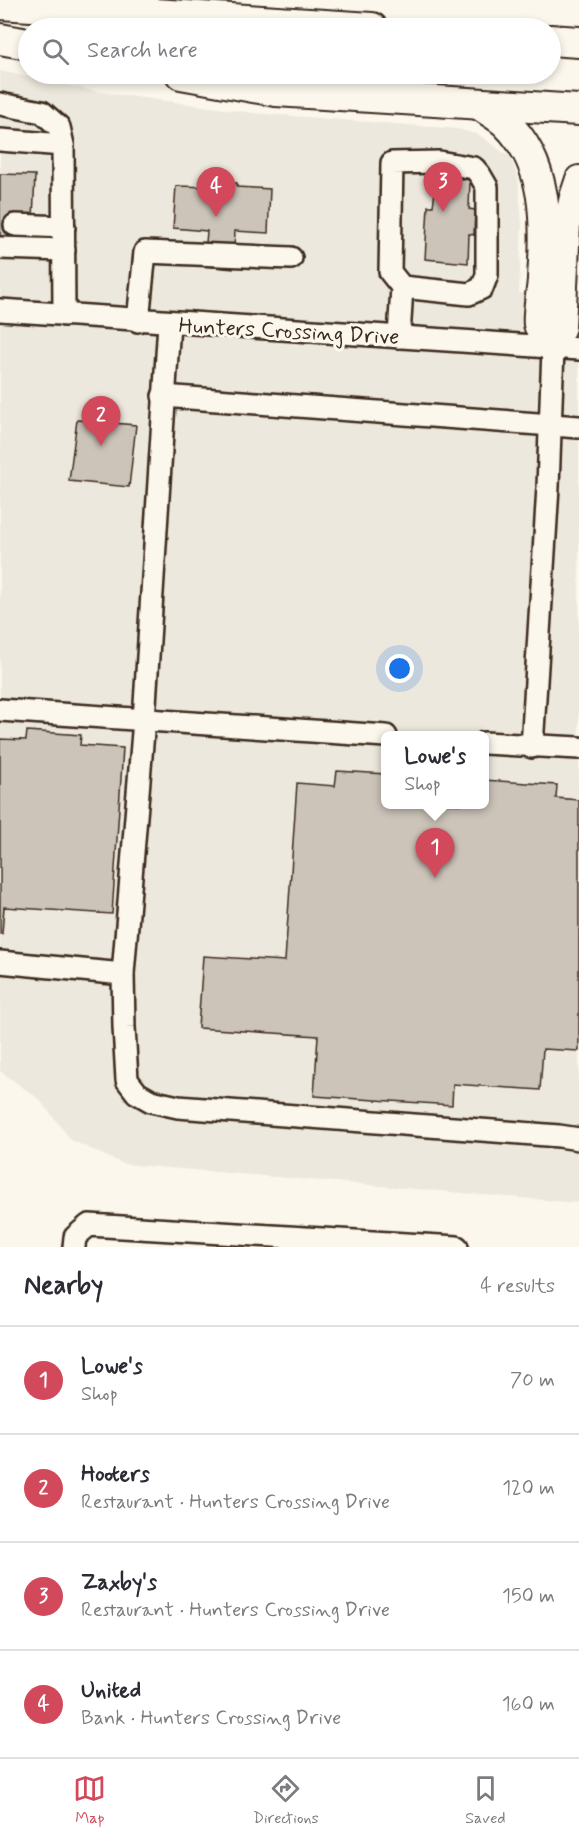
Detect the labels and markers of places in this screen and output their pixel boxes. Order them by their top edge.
pin: 3 [424,162,462,212]
pin: 4 [196,168,236,217]
pin: 2 [82,396,120,446]
pin: 1 [416,828,454,878]

